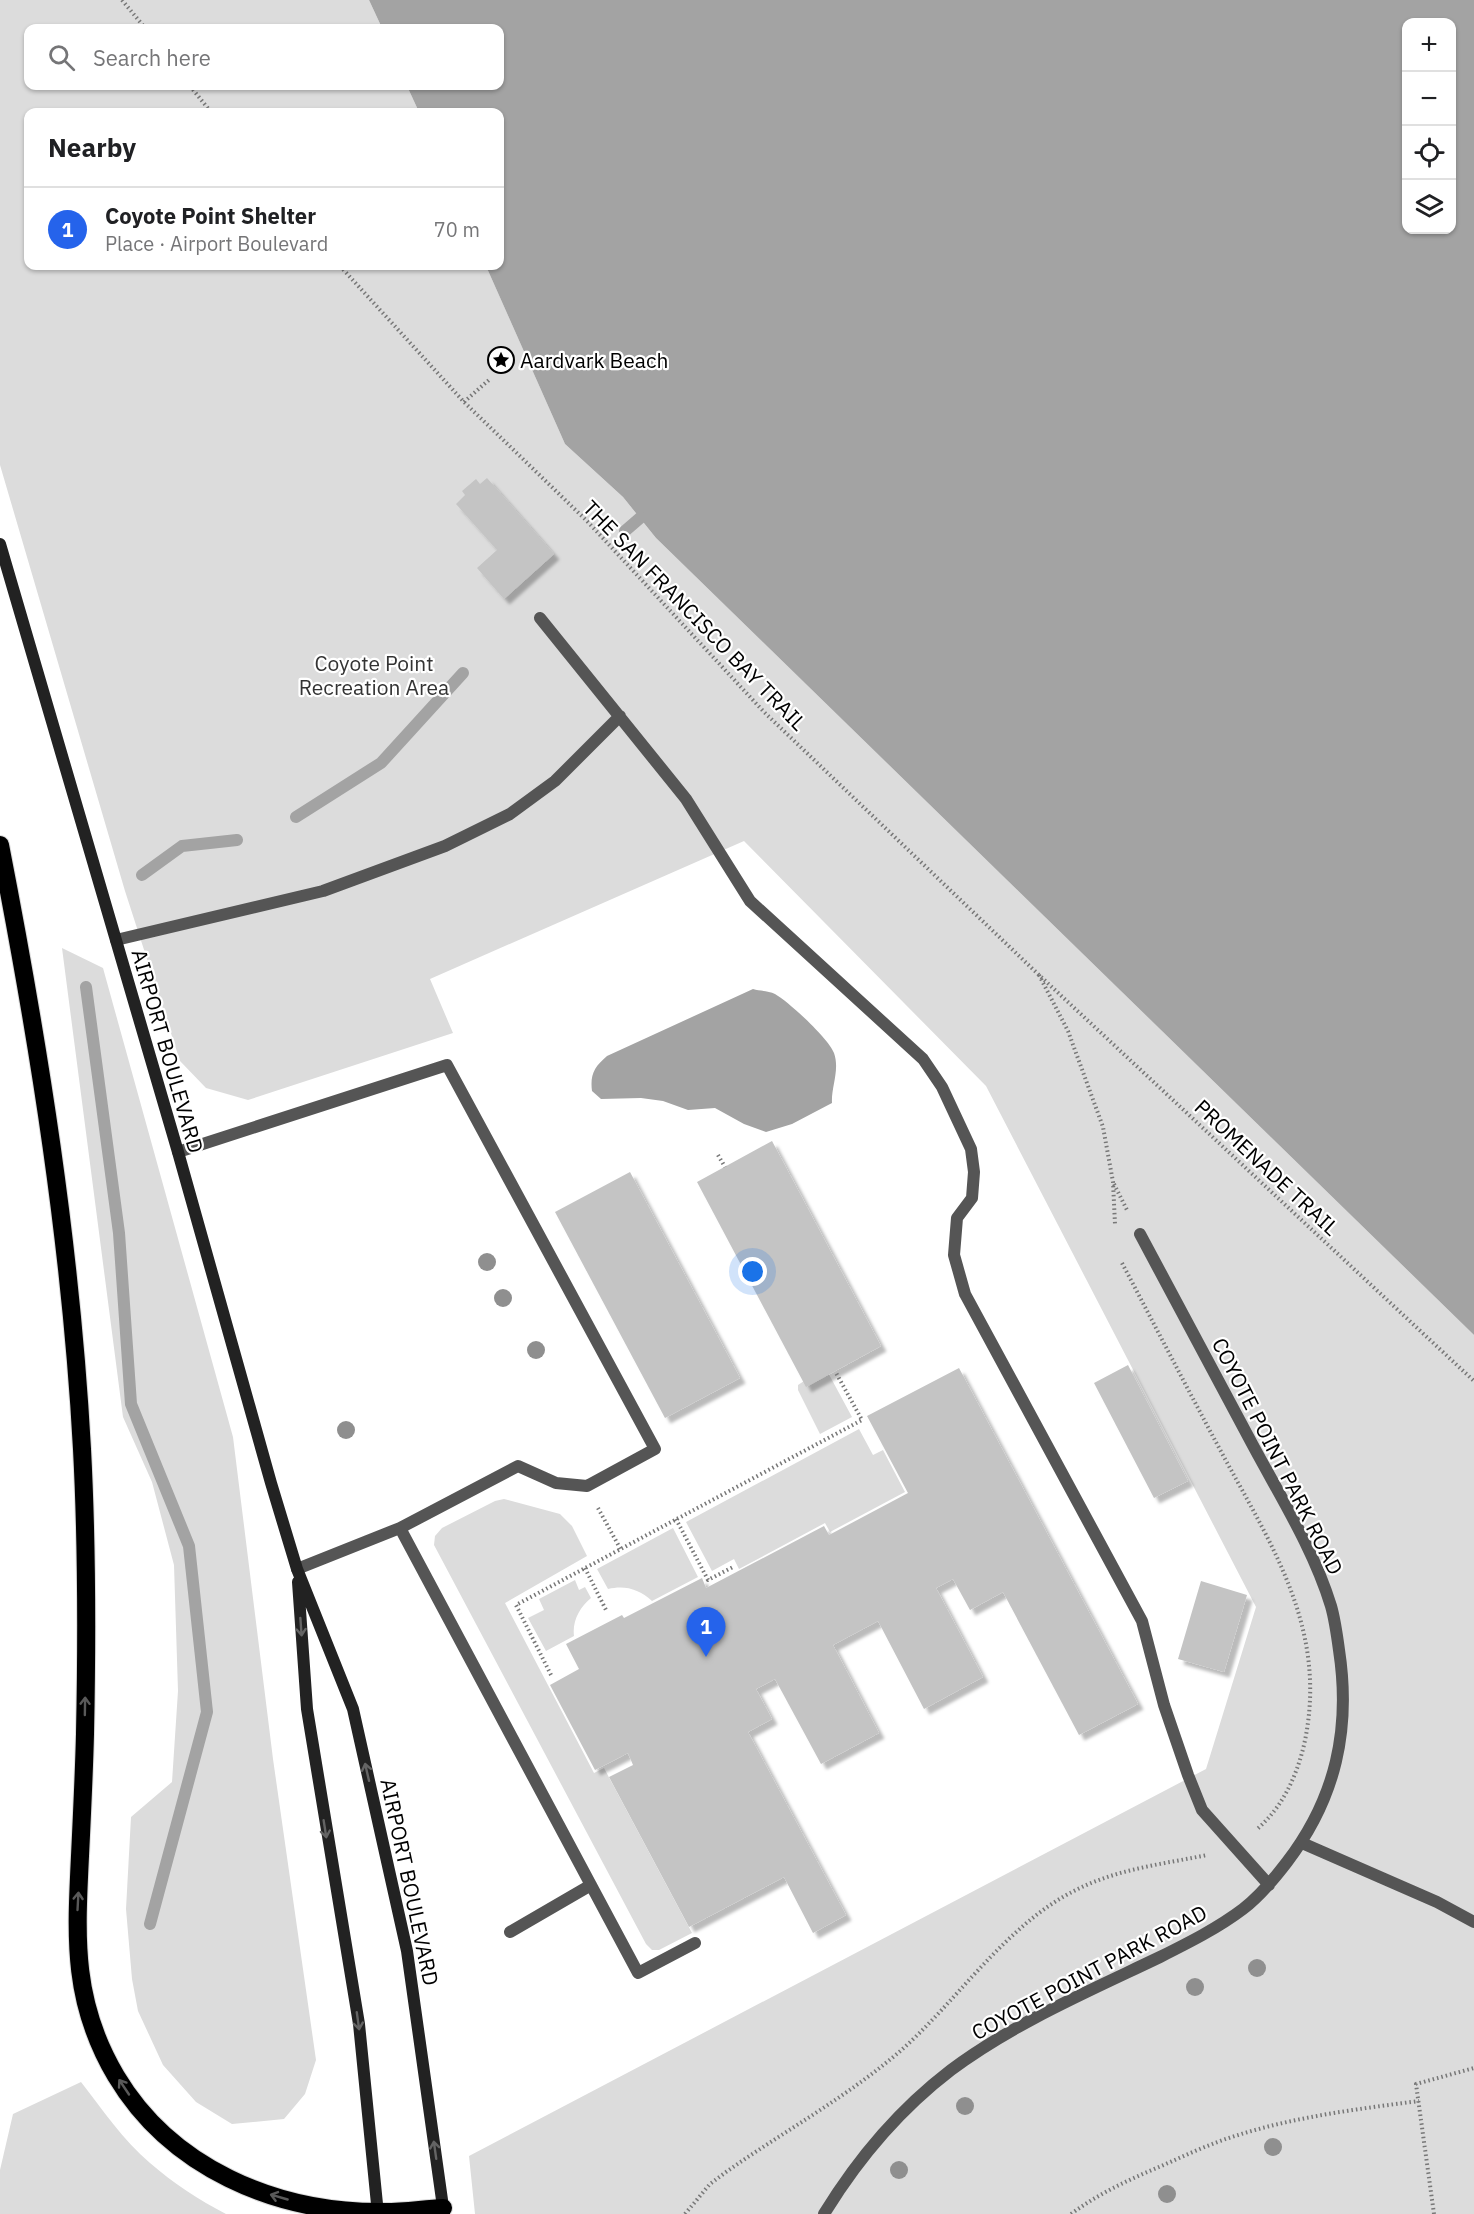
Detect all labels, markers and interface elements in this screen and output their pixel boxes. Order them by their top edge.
map controls [1402,18,1456,234]
button: + [1402,18,1456,72]
search box [24,24,504,90]
icon: search [45,41,78,74]
text: Search here [93,43,211,72]
button: − [1402,72,1456,126]
button: locate [1402,126,1456,180]
text: Nearby [48,130,136,164]
button: layers [1402,180,1456,234]
text: Coyote Point Shelter [105,201,316,230]
text: 1 [62,216,74,243]
text: 70 m [434,216,480,243]
text: Place · Airport Boulevard [105,230,328,257]
place icon: Aardvark Beach [486,345,516,375]
place label: Aardvark Beach [520,346,669,374]
street label: THE SAN FRANCISCO BAY TRAIL [577,494,813,736]
park label: Coyote Point Recreation Area [299,649,449,701]
street label: AIRPORT BOULEVARD [125,946,211,1156]
street label: PROMENADE TRAIL [1189,1093,1345,1241]
your location [738,1257,767,1286]
street label: COYOTE POINT PARK ROAD [1206,1333,1350,1579]
pin: 1 [686,1608,726,1657]
one-way arrow [296,1616,307,1636]
one-way arrow [80,1697,91,1717]
one-way arrow [361,1763,373,1782]
street label: AIRPORT BOULEVARD [374,1776,446,1988]
one-way arrow [320,1818,331,1838]
one-way arrow [73,1892,84,1912]
street label: COYOTE POINT PARK ROAD [966,1898,1212,2046]
one-way arrow [353,2011,364,2030]
one-way arrow [117,2079,129,2096]
one-way arrow [429,2141,440,2160]
one-way arrow [270,2191,289,2203]

